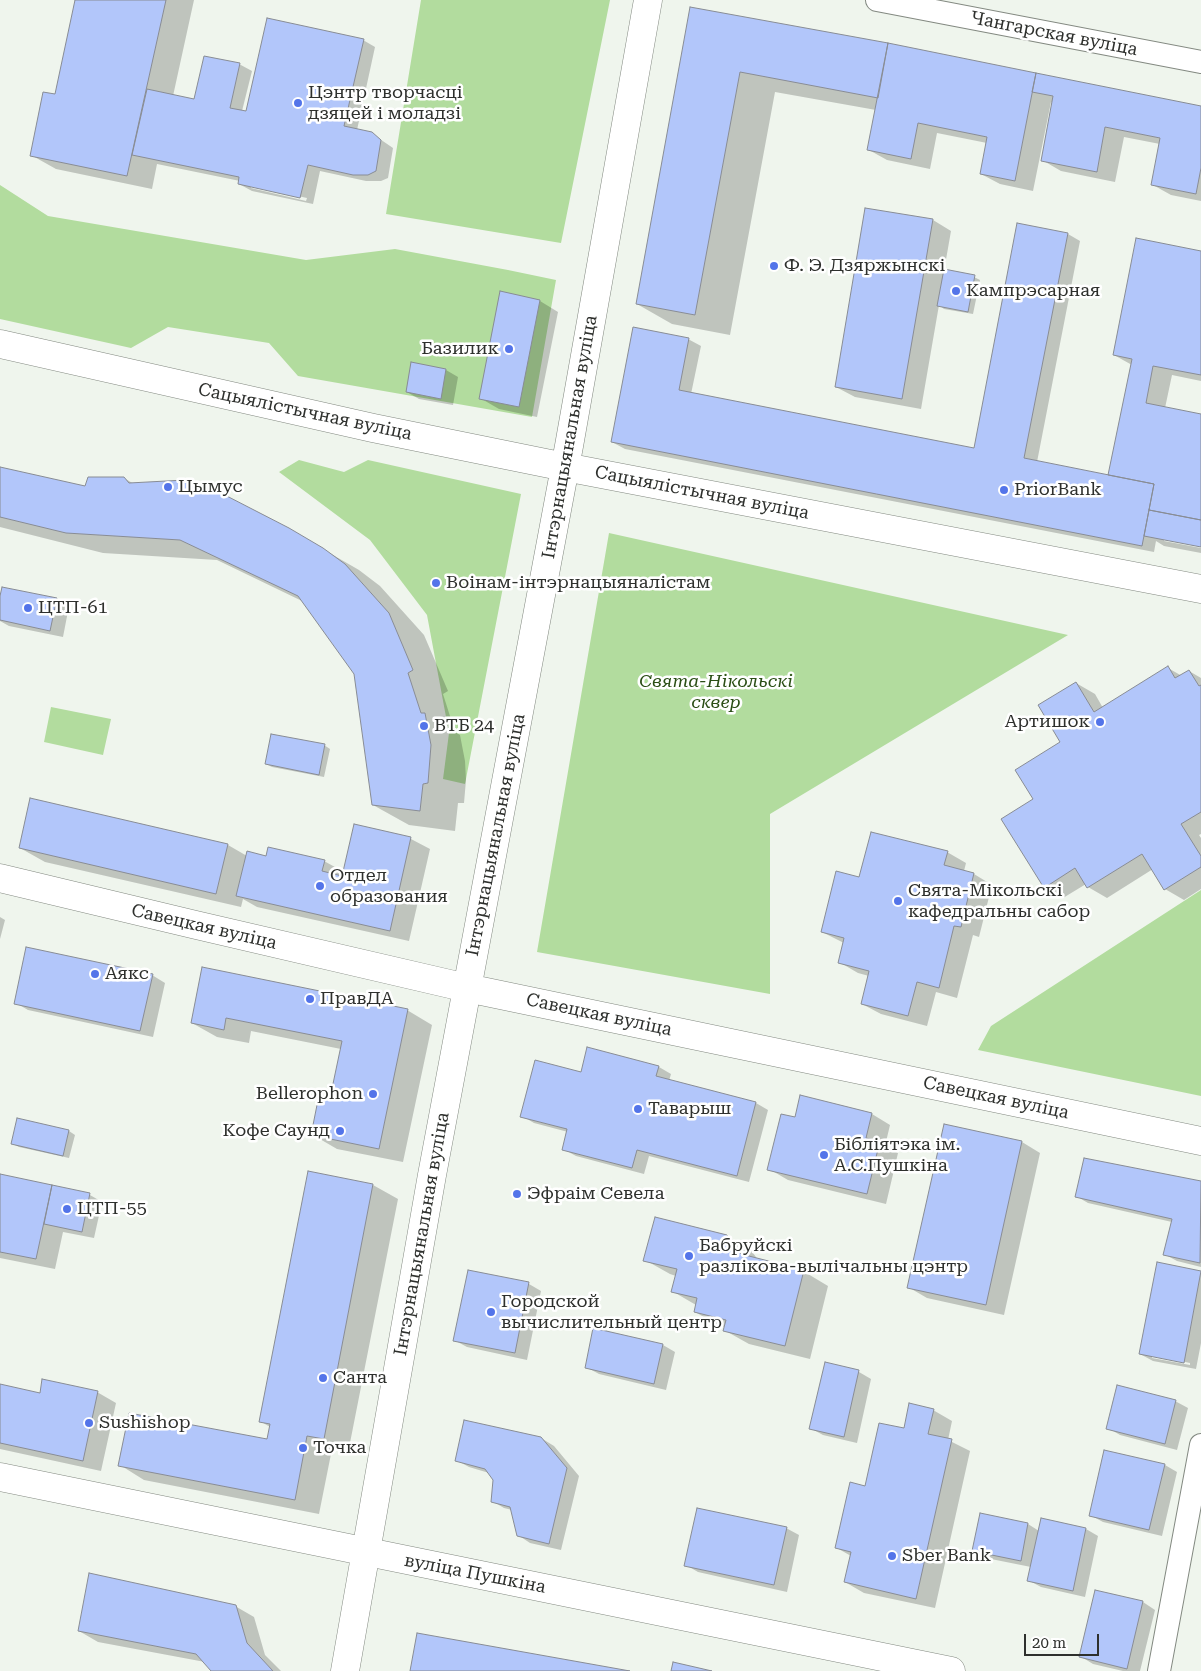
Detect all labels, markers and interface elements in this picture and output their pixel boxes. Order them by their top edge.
street label: Чангарская вуліца [969,7,1139,61]
place label: Цэнтр творчасці дзяцей і моладзі [308,82,463,125]
marker: Цэнтр творчасці дзяцей і моладзі [292,97,304,109]
place label: Ф. Э. Дзяржынскі [784,255,945,277]
marker: Ф. Э. Дзяржынскі [768,260,780,272]
place label: Кампрэсарная [966,280,1100,302]
marker: Кампрэсарная [950,285,962,297]
street label: Інтэрнацыянальная вуліца [538,314,602,560]
place label: Базилик [421,338,499,360]
marker: Базилик [503,343,515,355]
street label: Сацыялістычная вуліца [196,379,414,445]
street label: Сацыялістычная вуліца [593,462,811,524]
place label: Цымус [178,476,243,498]
place label: PriorBank [1014,479,1102,501]
marker: Цымус [162,481,174,493]
marker: PriorBank [998,484,1010,496]
place label: Воінам-інтэрнацыяналістам [446,572,710,594]
marker: Воінам-інтэрнацыяналістам [430,577,442,589]
place label: ЦТП-61 [38,597,108,619]
marker: ЦТП-61 [22,602,34,614]
park label: Свята-Нікольскі сквер [639,671,793,714]
place label: Артишок [1005,711,1090,733]
street label: Інтэрнацыянальная вуліца [462,712,530,958]
place label: ВТБ 24 [434,715,494,737]
marker: Артишок [1094,716,1106,728]
marker: ВТБ 24 [418,720,430,732]
place label: Отдел образования [330,865,448,908]
marker: Отдел образования [314,880,326,892]
place label: Свята-Мікольскі кафедральны сабор [908,880,1090,922]
marker: Свята-Мікольскі кафедральны сабор [892,895,904,907]
street label: Савецкая вуліца [129,900,279,954]
place label: Аякс [105,963,149,985]
marker: Аякс [89,968,101,980]
place label: ПравДА [320,988,394,1010]
street label: Савецкая вуліца [524,989,674,1041]
marker: ПравДА [304,993,316,1005]
street label: Савецкая вуліца [921,1072,1071,1124]
place label: Bellerophon [256,1083,363,1105]
marker: Bellerophon [367,1088,379,1100]
place label: Таварыш [648,1098,731,1120]
marker: Таварыш [632,1103,644,1115]
street label: Інтэрнацыянальная вуліца [390,1111,454,1357]
place label: Кофе Саунд [222,1120,330,1142]
marker: Кофе Саунд [334,1125,346,1137]
place label: Бібліятэка ім. А.С.Пушкіна [834,1134,960,1176]
marker: Бібліятэка ім. А.С.Пушкіна [818,1149,830,1161]
place label: Эфраім Севела [527,1183,664,1205]
marker: Эфраім Севела [511,1188,523,1200]
place label: ЦТП-55 [77,1198,147,1220]
marker: ЦТП-55 [61,1203,73,1215]
place label: Бабруйскі разлікова-вылічальны цэнтр [699,1235,968,1278]
marker: Бабруйскі разлікова-вылічальны цэнтр [683,1250,695,1262]
place label: Городской вычислительный центр [501,1291,722,1334]
marker: Городской вычислительный центр [485,1306,497,1318]
place label: Санта [333,1367,387,1389]
marker: Санта [317,1372,329,1384]
place label: Sushishop [99,1412,190,1434]
marker: Sushishop [83,1417,95,1429]
place label: Точка [313,1437,366,1459]
marker: Точка [297,1442,309,1454]
place label: Sber Bank [902,1545,991,1567]
street label: вуліца Пушкіна [402,1550,548,1598]
marker: Sber Bank [886,1550,898,1562]
scale bar [1026,1624,1101,1656]
text: 20 m [1032,1634,1066,1652]

